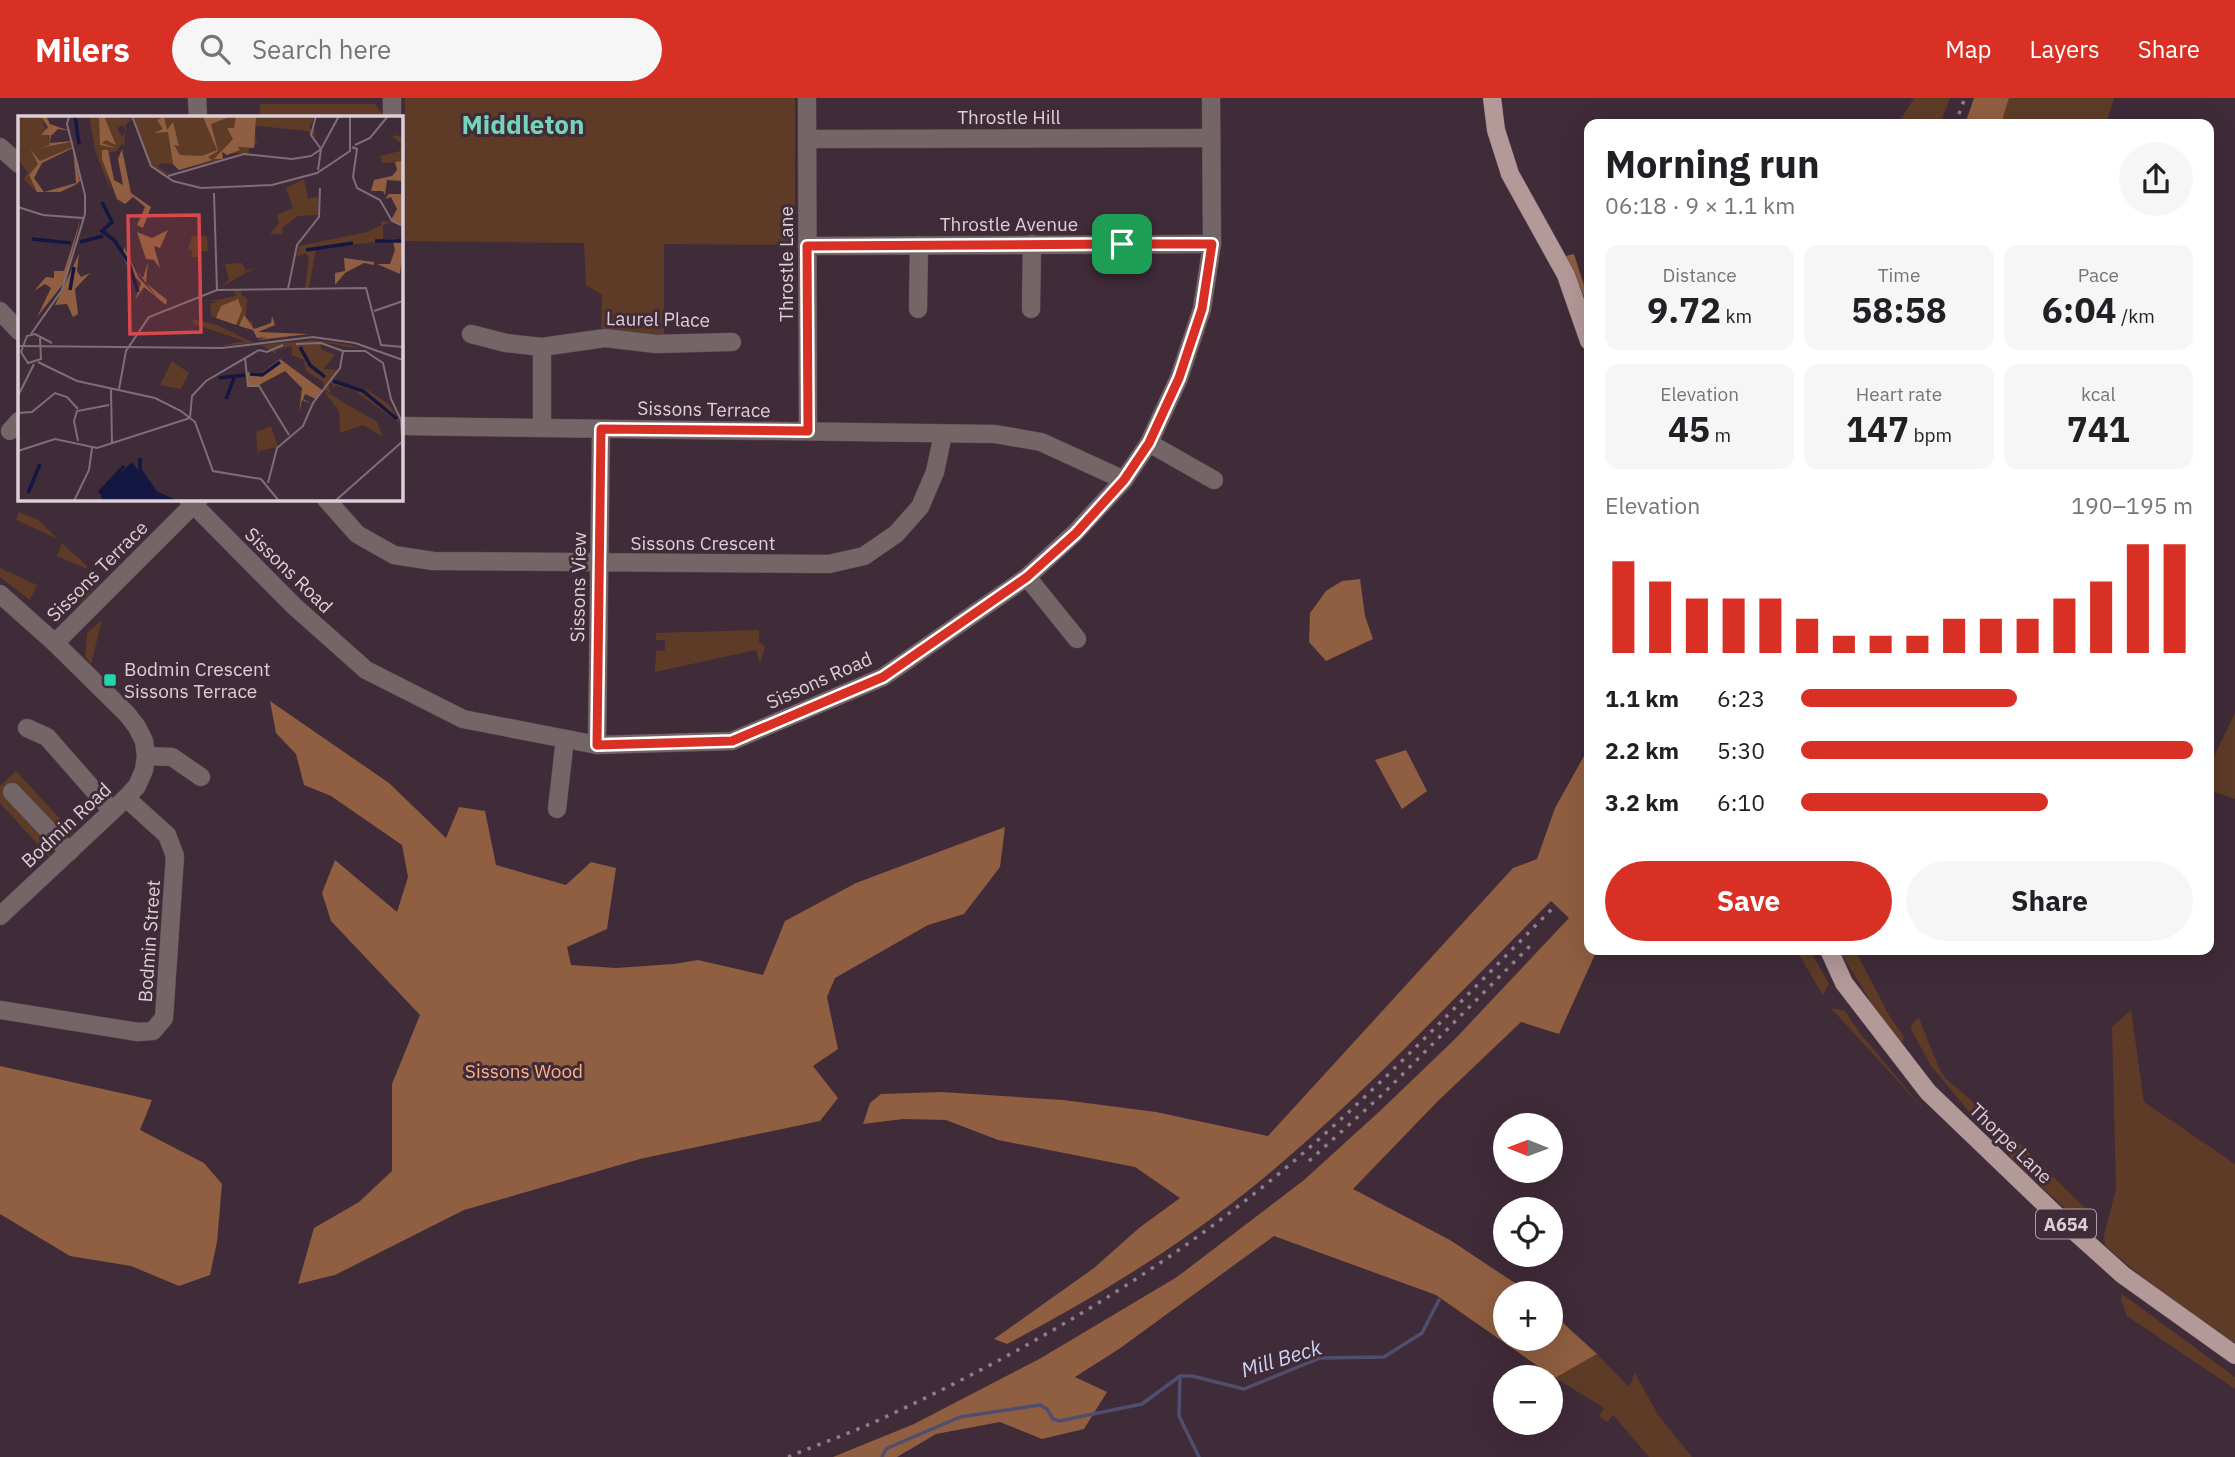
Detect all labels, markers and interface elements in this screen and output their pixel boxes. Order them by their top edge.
search box [172,18,662,81]
text: Milers [35,28,130,71]
icon: search [196,30,234,68]
text: Search here [252,32,391,66]
text: Map [1945,33,1992,65]
text: Layers [2030,33,2100,65]
text: Share [2138,33,2200,65]
street label: Throstle Hill [957,105,1061,129]
district label: Middleton [462,107,584,141]
inset map [18,116,402,500]
text: Morning run [1605,139,1820,188]
button: share [2119,142,2193,216]
text: 06:18 · 9 × 1.1 km [1605,190,1795,220]
street label: Throstle Lane [774,206,798,322]
street label: Throstle Avenue [940,212,1078,236]
pin [1092,214,1152,274]
icon: arrive [1103,225,1141,263]
text: Distance [1663,263,1737,287]
text: Time [1878,263,1920,287]
text: Pace [2078,263,2119,287]
text: 9.72 [1647,287,1721,333]
text: 58:58 [1851,287,1947,333]
text: 6:04 [2042,287,2116,333]
text: km [1721,304,1752,328]
text: /km [2116,304,2155,328]
street label: Laurel Place [606,306,710,332]
text: Elevation [1660,382,1739,406]
text: Heart rate [1856,382,1942,406]
text: kcal [2081,382,2116,406]
street label: Sissons Terrace [637,396,771,422]
text: 45 [1668,406,1710,452]
text: 147 [1846,406,1909,452]
text: 741 [2067,406,2130,452]
text: m [1710,423,1731,447]
text: bpm [1909,423,1952,447]
text: Elevation [1605,490,1700,520]
text: 190–195 m [2071,490,2193,520]
street label: Sissons Terrace [41,515,153,627]
street label: Sissons Road [240,522,338,618]
street label: Sissons View [565,531,591,643]
street label: Sissons Crescent [630,531,776,555]
street label: Sissons Road [762,646,876,714]
place label: Bodmin Crescent Sissons Terrace [124,657,270,703]
marker: Bodmin Crescent Sissons Terrace [102,672,118,688]
text: 1.1 km [1605,683,1679,713]
text: 6:23 [1717,683,1765,713]
text: 2.2 km [1605,735,1679,765]
text: 5:30 [1717,735,1765,765]
street label: Bodmin Road [16,777,116,873]
text: 3.2 km [1605,787,1679,817]
text: 6:10 [1717,787,1765,817]
button: Save [1605,861,1892,941]
button: Share [1906,861,2193,941]
street label: Bodmin Street [133,879,165,1003]
park label: Sissons Wood [465,1059,583,1083]
street label: Thorpe Lane [1965,1098,2057,1188]
north arrow [1493,1113,1563,1183]
map controls [1493,1113,1563,1435]
button: locate [1493,1197,1563,1267]
road number: A654 [2036,1210,2096,1238]
button: + [1493,1281,1563,1351]
water label: Mill Beck [1237,1332,1326,1384]
button: − [1493,1365,1563,1435]

